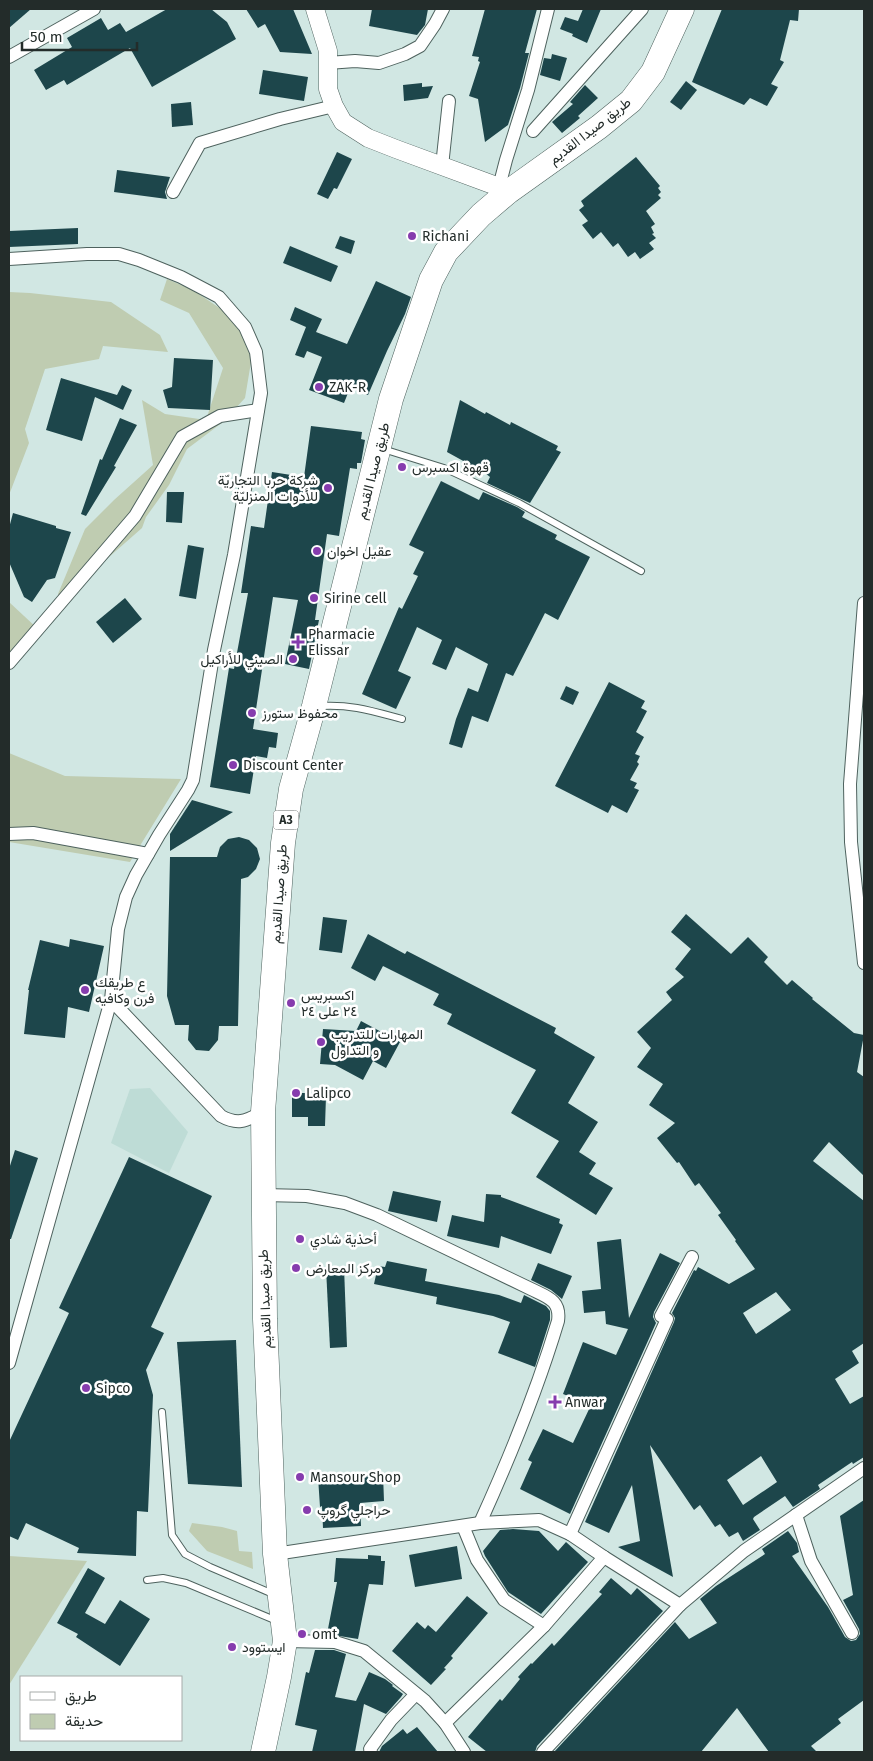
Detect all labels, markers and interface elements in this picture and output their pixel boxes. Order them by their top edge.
scale bar [22,20,138,52]
text: 50 m [30,28,63,46]
street label: طريق صيدا القديم [546,94,634,168]
place label: Richani [422,228,469,245]
marker: Richani [406,230,418,242]
place label: ZAK-R [329,379,367,396]
marker: ZAK-R [313,381,325,393]
street label: طريق صيدا القديم [353,421,393,521]
place label: قهوة اكسبرس [412,459,489,476]
marker: قهوة اكسبرس [396,461,408,473]
place label: شركة حربا التجاريّة للأدوات المنزليّة [218,472,318,505]
marker: شركة حربا التجاريّة للأدوات المنزليّة [322,482,334,494]
place label: عقيل اخوان [327,543,392,560]
marker: عقيل اخوان [311,545,323,557]
place label: Sirine cell [324,590,387,607]
marker: Sirine cell [308,592,320,604]
place label: Pharmacie Elissar [308,626,375,659]
marker: Pharmacie Elissar [292,636,304,648]
place label: الصيني للأراكيل [200,651,283,671]
marker: الصيني للأراكيل [287,653,299,665]
place label: محفوظ ستورز [261,705,338,722]
marker: محفوظ ستورز [246,707,258,719]
place label: Discount Center [243,757,344,774]
marker: Discount Center [227,759,239,771]
road number: A3 [274,810,298,830]
street label: طريق صيدا القديم [267,844,291,944]
place label: ع طريقك فرن وكافيه [95,974,154,1007]
marker: ع طريقك فرن وكافيه [79,984,91,996]
place label: اكسبريس ٢٤ على ٢٤ [301,987,357,1020]
marker: اكسبريس ٢٤ على ٢٤ [285,997,297,1009]
place label: المهارات للتدريب و التداول [331,1026,423,1060]
marker: المهارات للتدريب و التداول [315,1036,327,1048]
place label: Lalipco [306,1085,351,1102]
marker: Lalipco [290,1087,302,1099]
place label: أحذية شادي [310,1231,377,1251]
marker: أحذية شادي [294,1233,306,1245]
street label: طريق صيدا القديم [255,1249,275,1349]
place label: مركز المعارض [306,1260,381,1277]
marker: مركز المعارض [290,1262,302,1274]
place label: Sipco [96,1380,130,1397]
marker: Sipco [80,1382,92,1394]
place label: Anwar [565,1394,605,1411]
marker: Anwar [549,1396,561,1408]
place label: Mansour Shop [310,1469,401,1486]
marker: Mansour Shop [294,1471,306,1483]
place label: حراجلي گروپ [317,1502,391,1522]
marker: حراجلي گروپ [301,1504,313,1516]
place label: omt [312,1626,338,1643]
marker: omt [296,1628,308,1640]
place label: ايستوود [242,1639,286,1656]
marker: ايستوود [226,1641,238,1653]
legend [20,1676,182,1741]
text: طريق [65,1687,97,1706]
text: حديقة [65,1712,103,1730]

